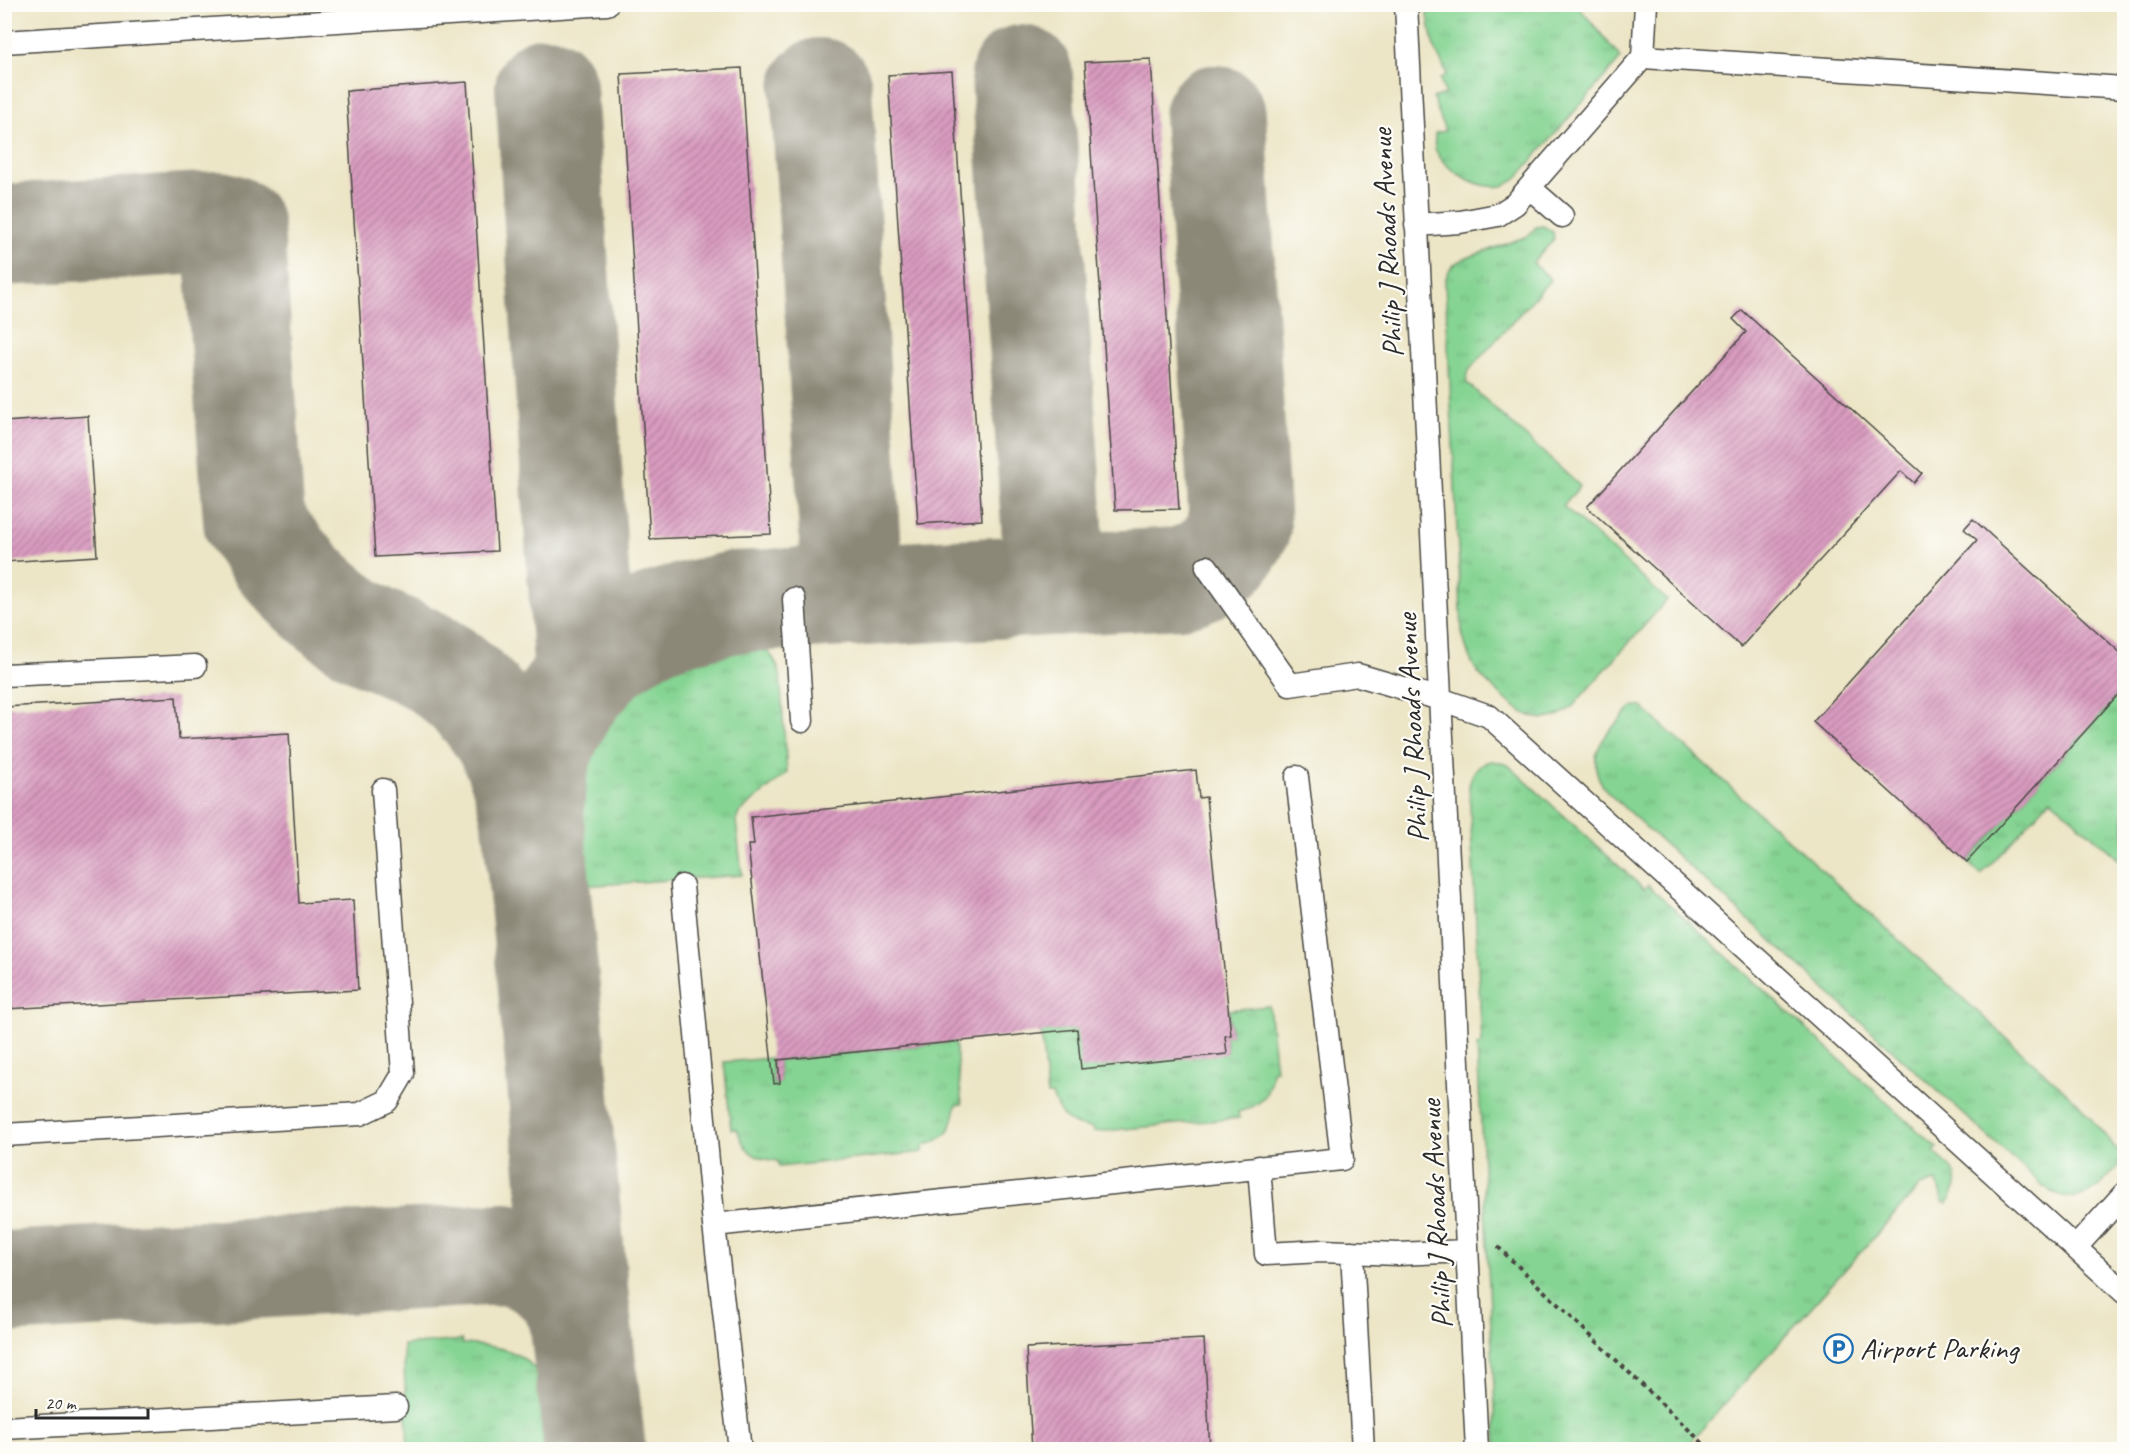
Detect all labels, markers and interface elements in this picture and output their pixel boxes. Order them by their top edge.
street label: Philip J Rhoads Avenue [1362,125,1412,358]
street label: Philip J Rhoads Avenue [1387,610,1437,843]
street label: Philip J Rhoads Avenue [1411,1096,1461,1329]
place label: Airport Parking [1860,1329,2020,1367]
parking icon: Airport Parking [1823,1332,1855,1364]
scale bar [36,1382,148,1420]
text: 20 m [45,1392,78,1414]

